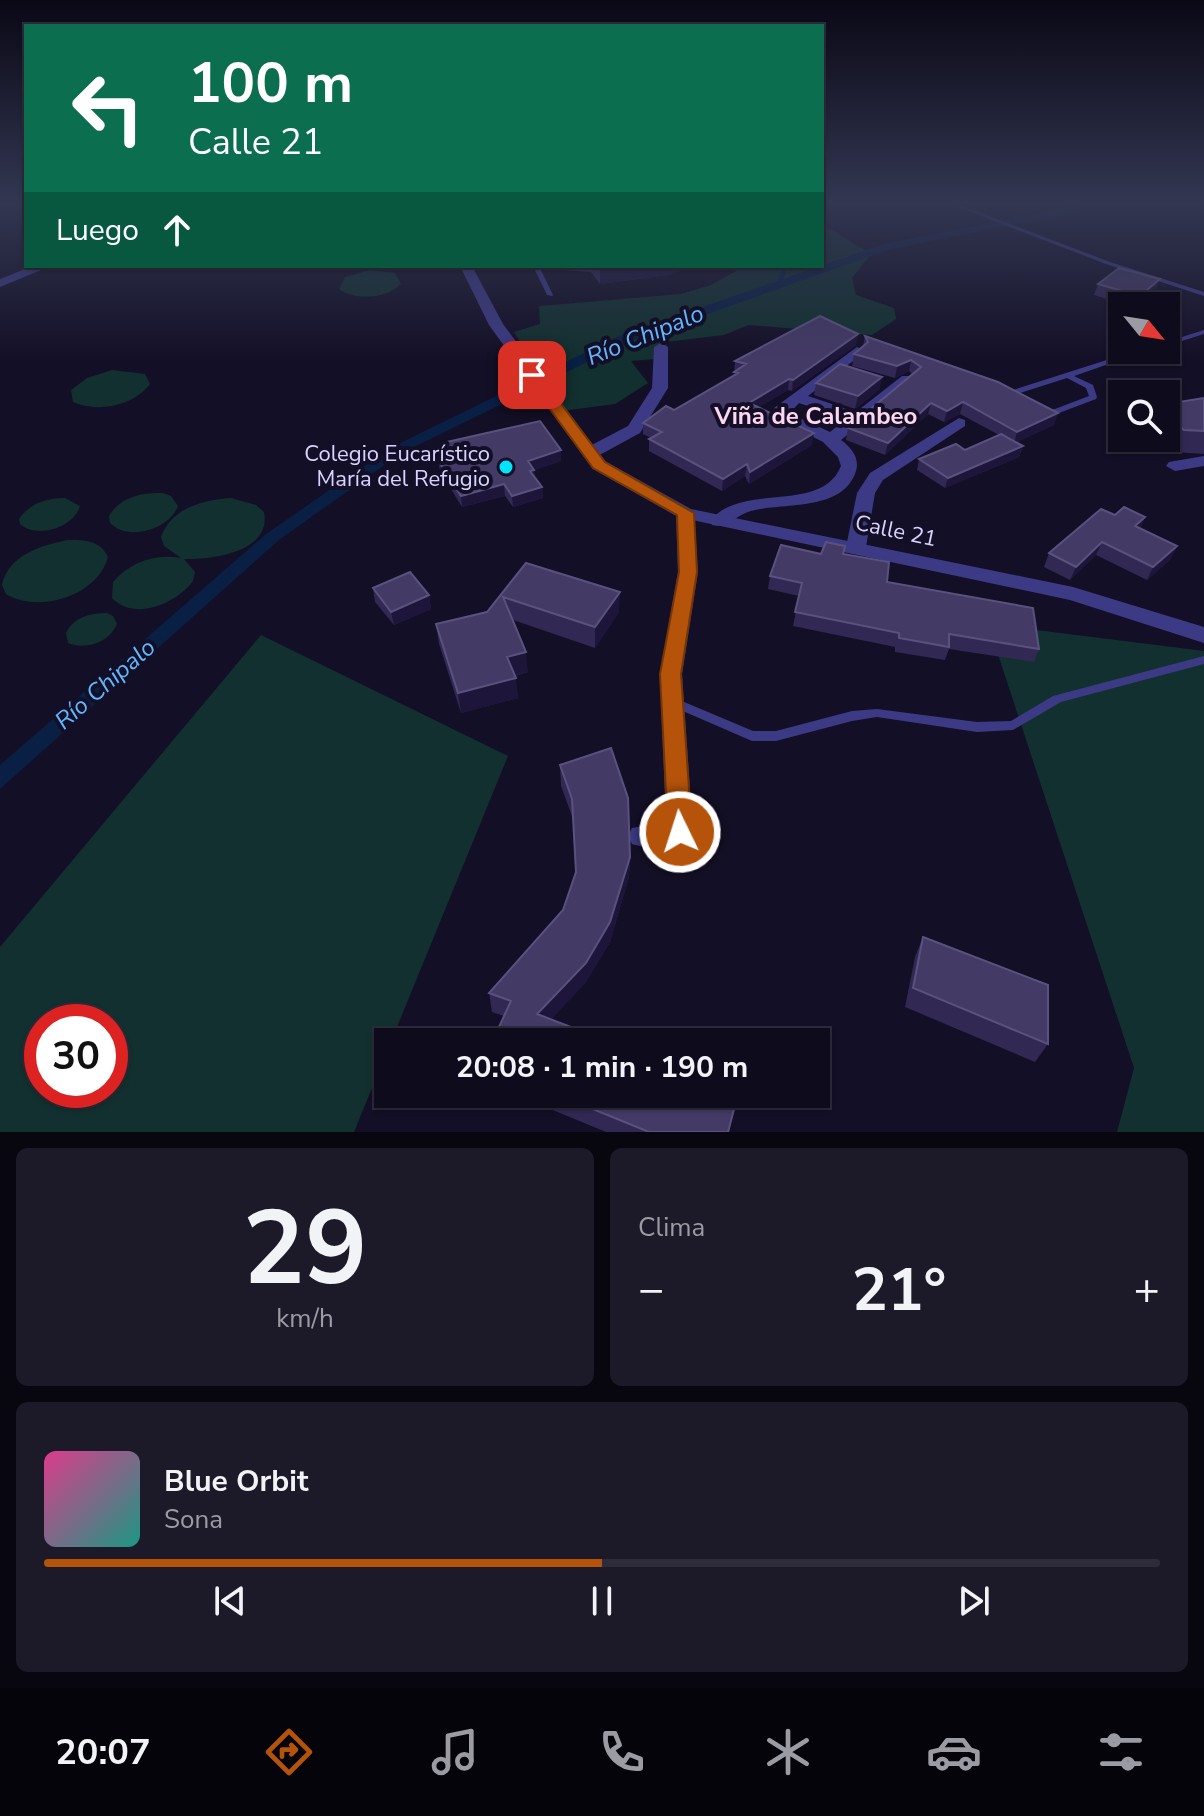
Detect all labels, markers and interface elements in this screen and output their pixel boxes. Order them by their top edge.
text: 100 m [188,45,353,122]
icon: left [56,56,160,160]
text: Calle 21 [188,118,323,167]
icon: ahead [155,208,199,252]
text: Luego [56,210,139,251]
north arrow [1108,292,1180,364]
map controls [1108,292,1180,452]
water label: Río Chipalo [582,297,708,373]
pin [498,341,566,409]
icon: arrive [510,353,554,397]
button: search [1108,380,1180,452]
district label: Viña de Calambeo [714,400,917,432]
place label: Colegio Eucarístico María del Refugio [304,439,490,494]
marker: Colegio Eucarístico María del Refugio [497,458,515,476]
street label: Calle 21 [852,508,940,554]
water label: Río Chipalo [48,631,162,737]
position arrow [638,790,722,874]
speed limit sign: 30 [24,1004,128,1108]
text: 20:08 · 1 min · 190 m [456,1047,748,1088]
text: 29 [243,1178,367,1320]
text: Clima [638,1210,705,1245]
text: 21° [852,1249,946,1331]
text: − [638,1260,664,1320]
text: + [1134,1260,1160,1320]
text: km/h [276,1301,334,1336]
text: Blue Orbit [164,1461,308,1502]
text: Sona [164,1502,223,1537]
icon: previous [208,1579,252,1623]
icon: pause [580,1579,624,1623]
icon: next [952,1579,996,1623]
icon: directions [261,1724,317,1780]
icon: music [427,1724,483,1780]
icon: phone [594,1724,650,1780]
icon: climate [760,1724,816,1780]
icon: car [926,1724,982,1780]
icon: filters [1093,1724,1149,1780]
text: 20:07 [55,1728,151,1777]

